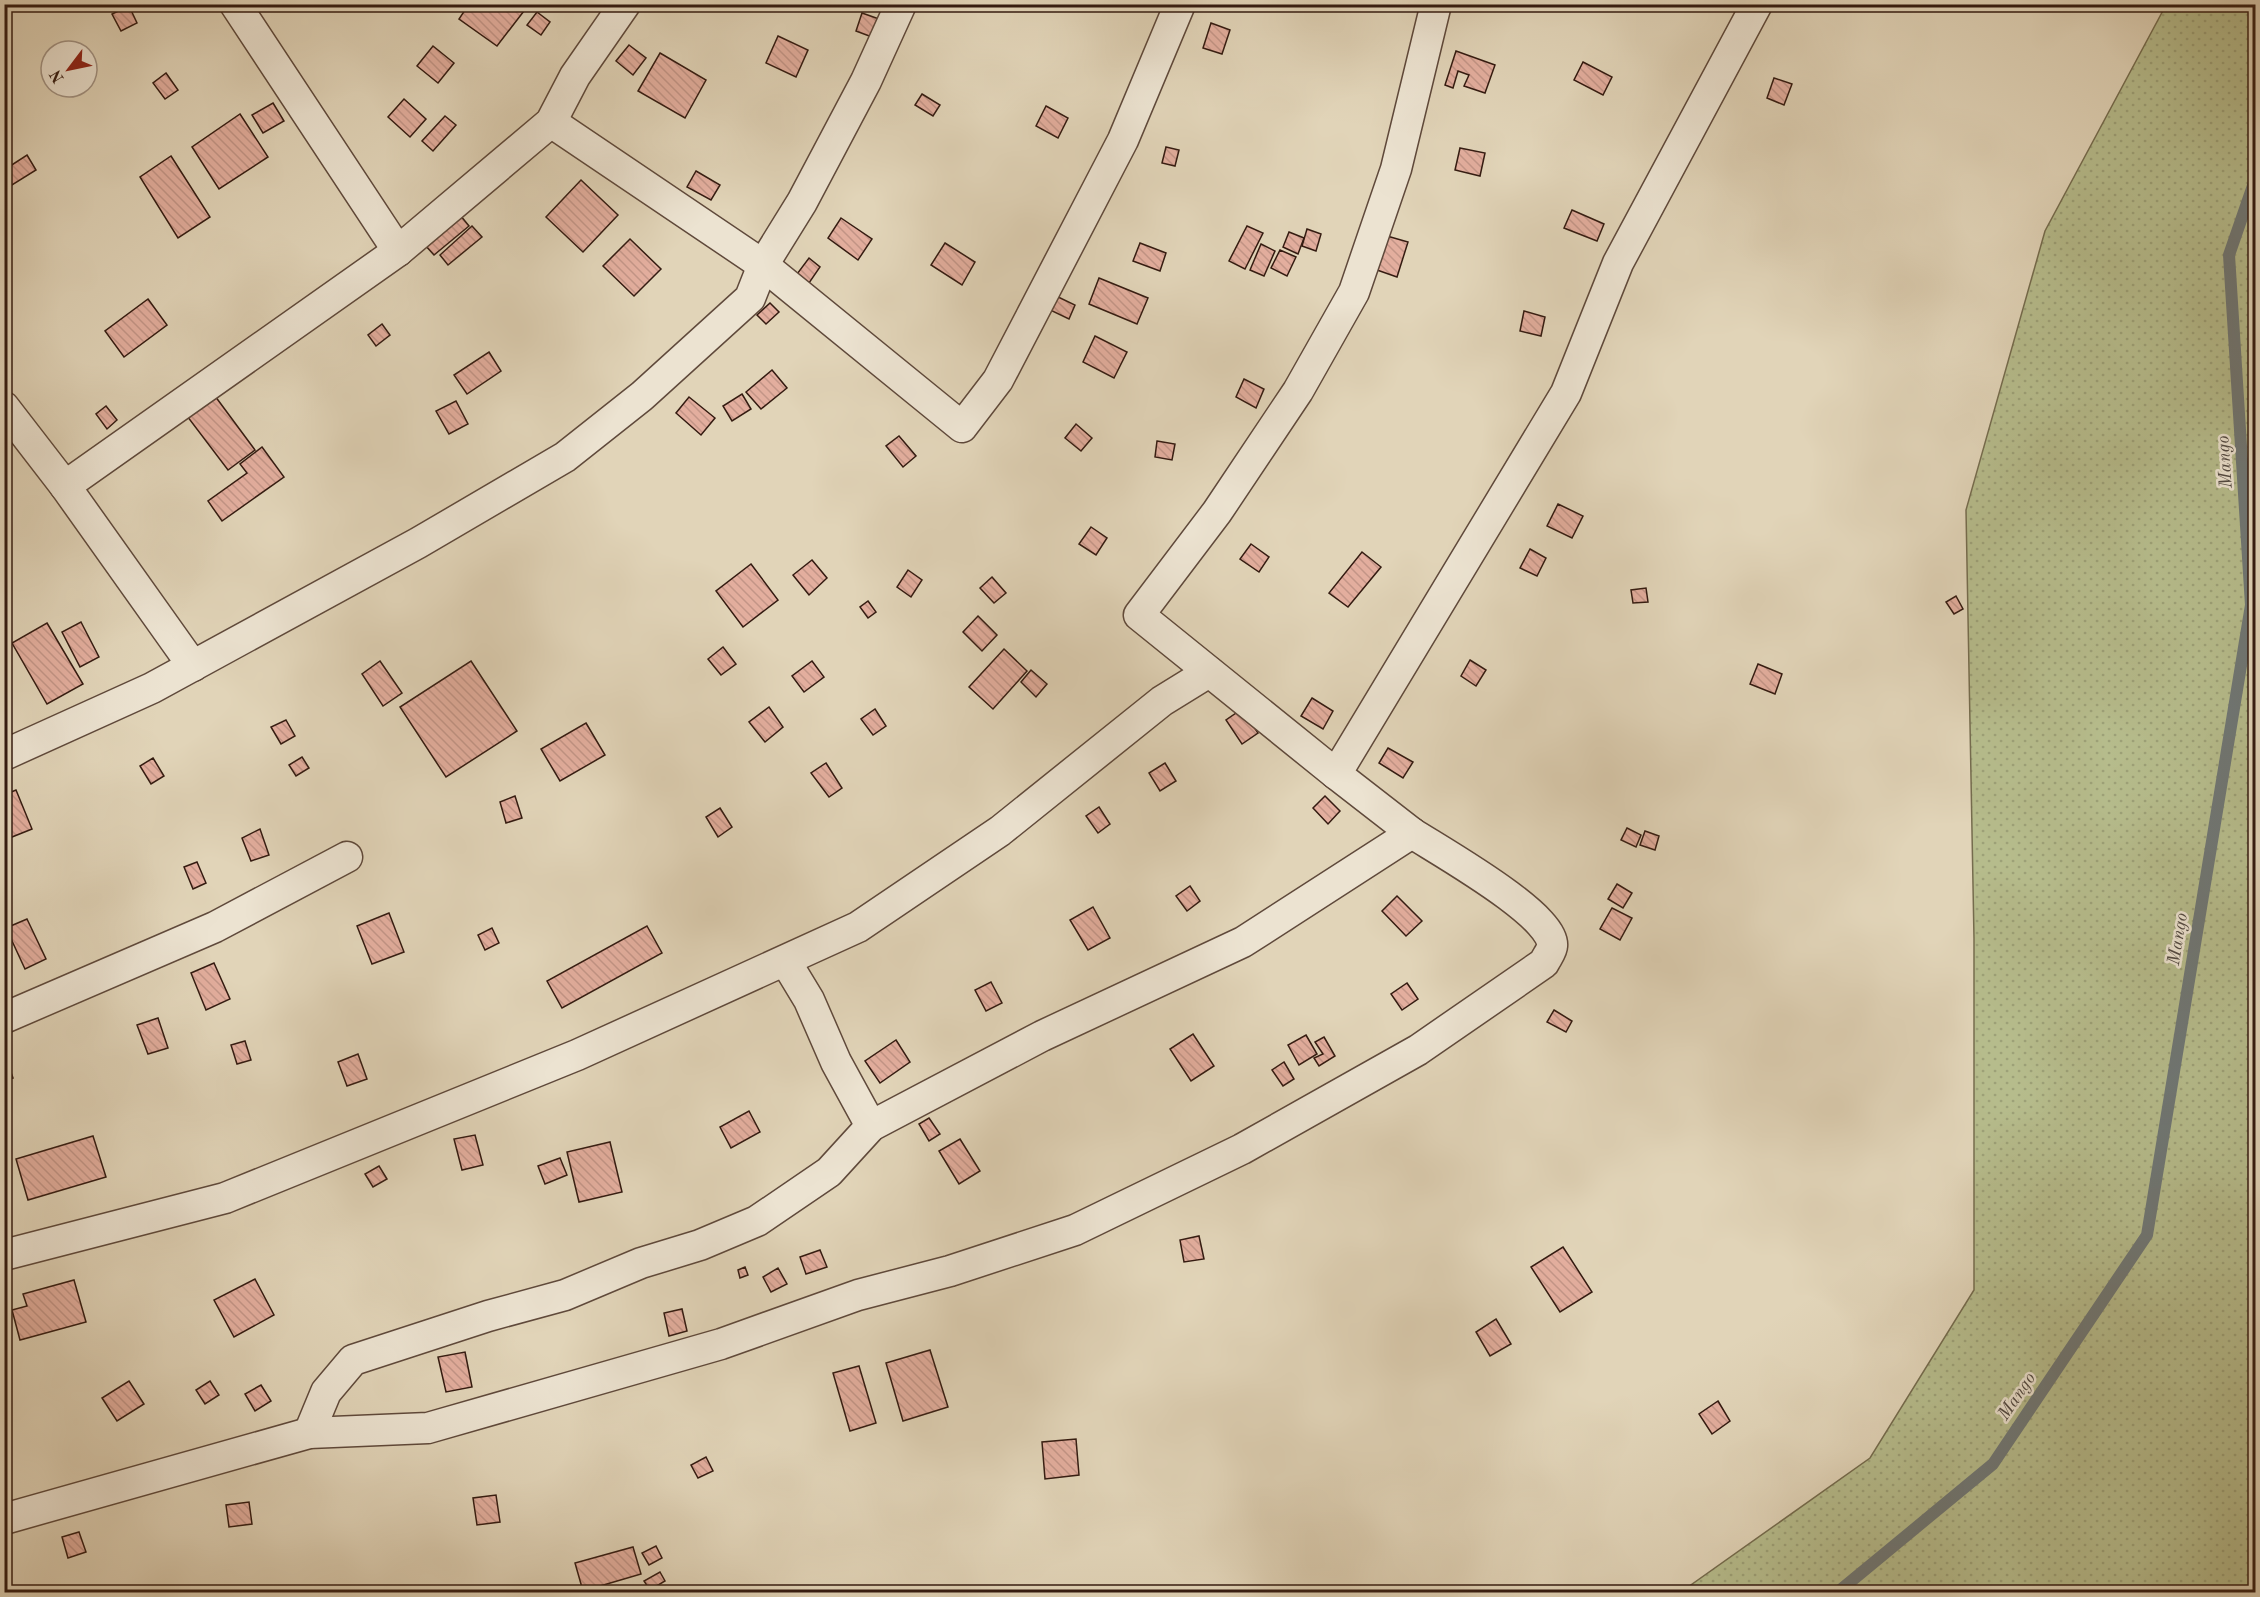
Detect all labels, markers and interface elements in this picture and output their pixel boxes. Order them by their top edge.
north arrow [39,39,99,99]
text: N [48,66,68,85]
water label: Mango [2214,435,2236,490]
water label: Mango [2165,912,2191,968]
water label: Mango [1994,1370,2039,1424]

